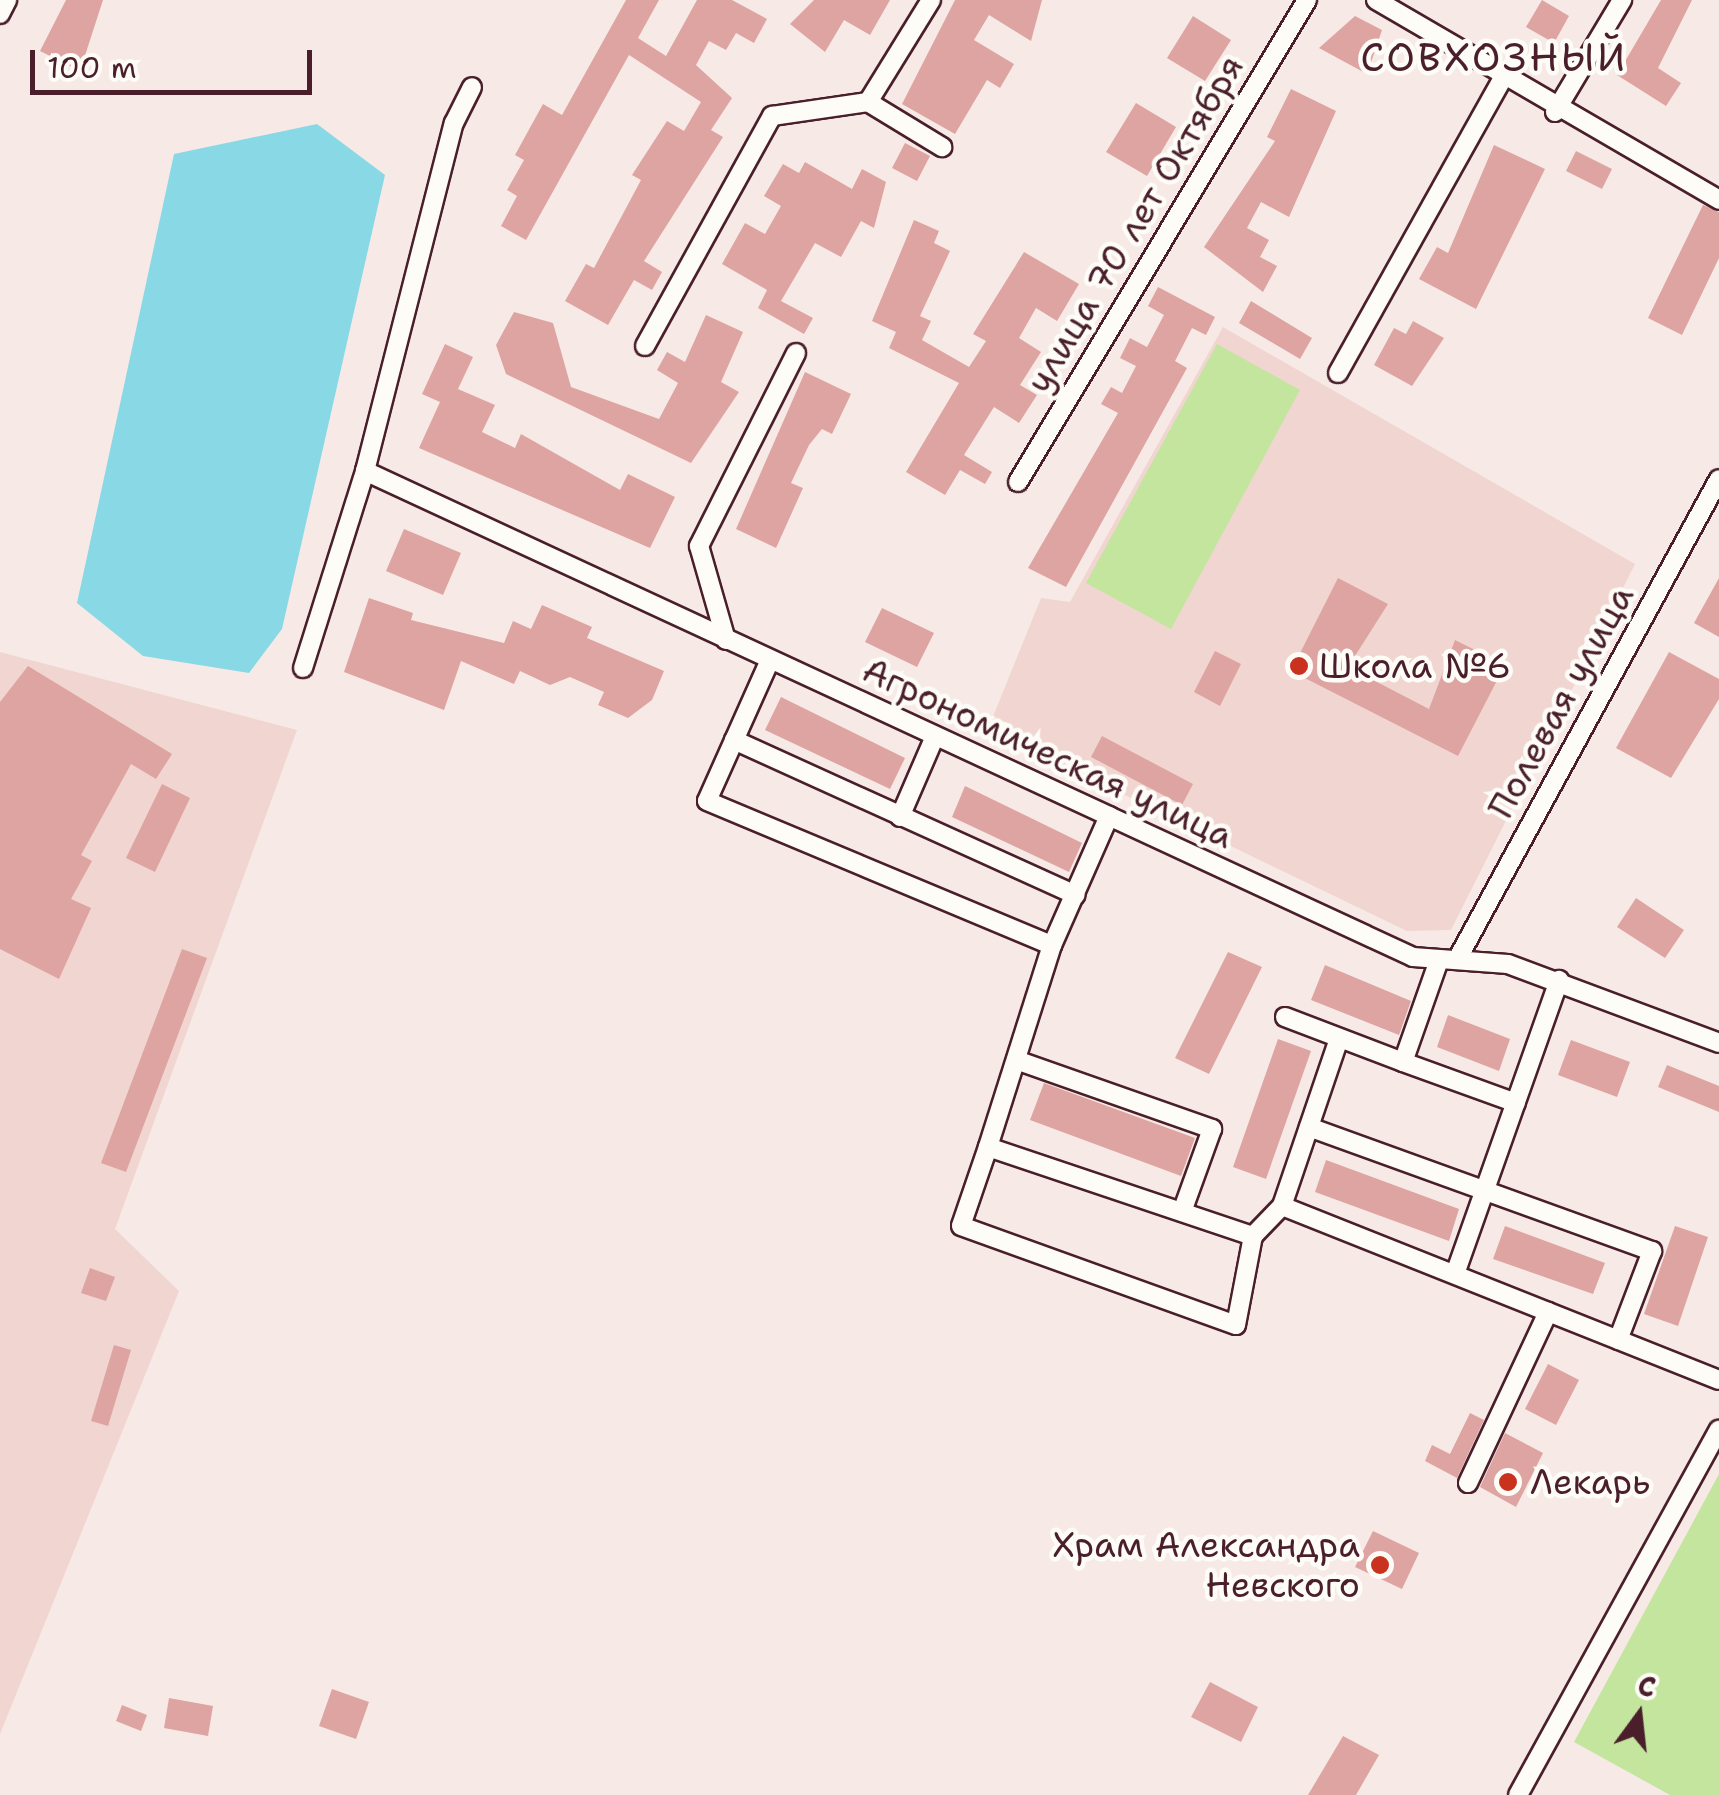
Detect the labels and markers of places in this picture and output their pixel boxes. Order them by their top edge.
place label: Школа №6 [1319,645,1511,687]
marker: Школа №6 [1288,655,1310,677]
place label: Лекарь [1530,1461,1650,1503]
marker: Лекарь [1495,1469,1521,1495]
place label: Храм Александра Невского [1053,1524,1360,1606]
marker: Храм Александра Невского [1369,1554,1391,1576]

